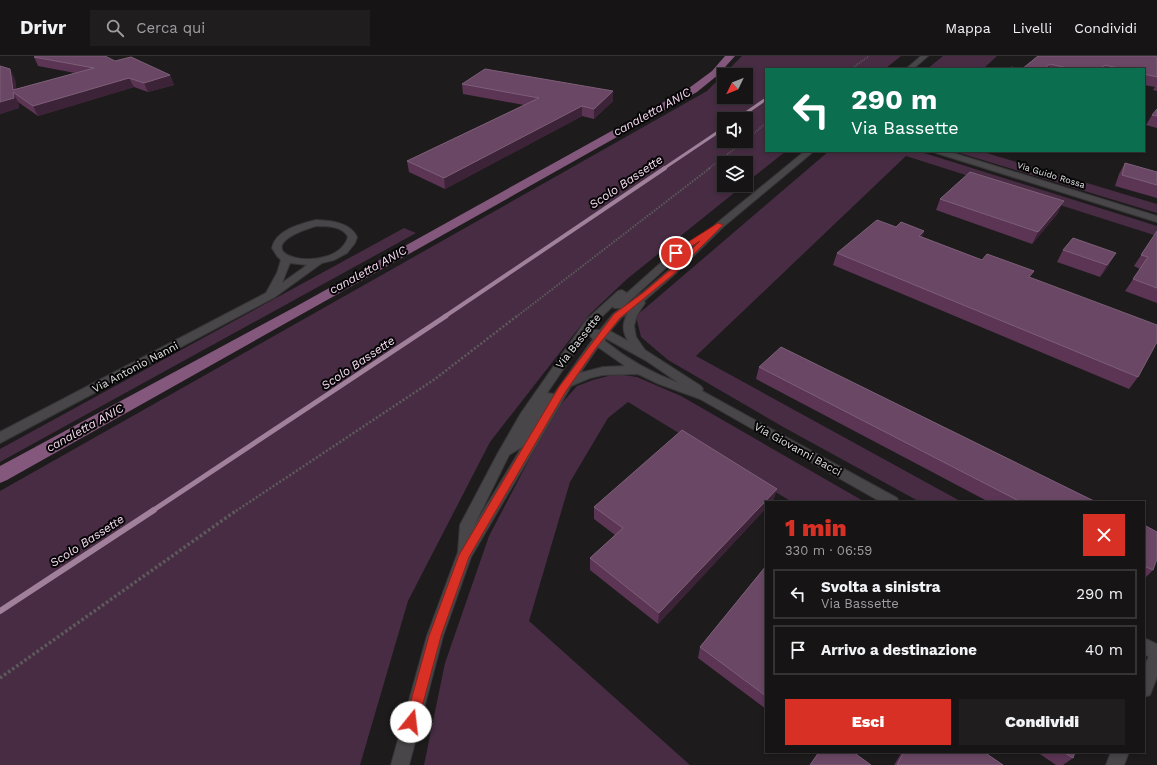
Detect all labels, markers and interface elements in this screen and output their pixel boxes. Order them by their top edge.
search box [90,10,370,46]
text: Drivr [20,16,66,39]
icon: search [104,17,126,39]
text: Cerca qui [136,19,205,37]
text: Mappa [945,20,991,36]
text: Livelli [1013,20,1052,36]
text: Condividi [1074,20,1137,36]
north arrow [717,68,753,104]
map controls [717,68,753,192]
text: 290 m [851,83,937,116]
icon: left [785,84,837,136]
water label: canaletta ANIC [611,85,694,139]
button: sound [717,112,753,148]
text: Via Bassette [851,117,959,138]
water label: Scolo Bassette [587,152,665,212]
button: layers [717,156,753,192]
street label: Via Guido Rossa [1016,160,1086,190]
pin [659,236,693,270]
icon: arrive [665,242,687,264]
water label: canaletta ANIC [327,243,410,297]
street label: Via Bassette [553,311,604,371]
water label: Scolo Bassette [319,333,397,393]
street label: Via Antonio Nanni [90,339,180,396]
water label: canaletta ANIC [44,401,127,455]
street label: Via Giovanni Bacci [752,420,844,479]
water label: Scolo Bassette [47,512,127,570]
text: 1 min [785,514,847,542]
button: close [1083,514,1125,556]
text: 330 m · 06:59 [785,543,872,558]
text: Svolta a sinistra [821,578,941,596]
icon: left [787,583,809,605]
text: 290 m [1076,585,1123,603]
text: Via Bassette [821,596,899,611]
icon: arrive [787,639,809,661]
text: Arrivo a destinazione [821,641,977,659]
text: 40 m [1085,641,1123,659]
button: Esci [785,699,951,745]
button: Condividi [959,699,1125,745]
position arrow [390,701,432,743]

